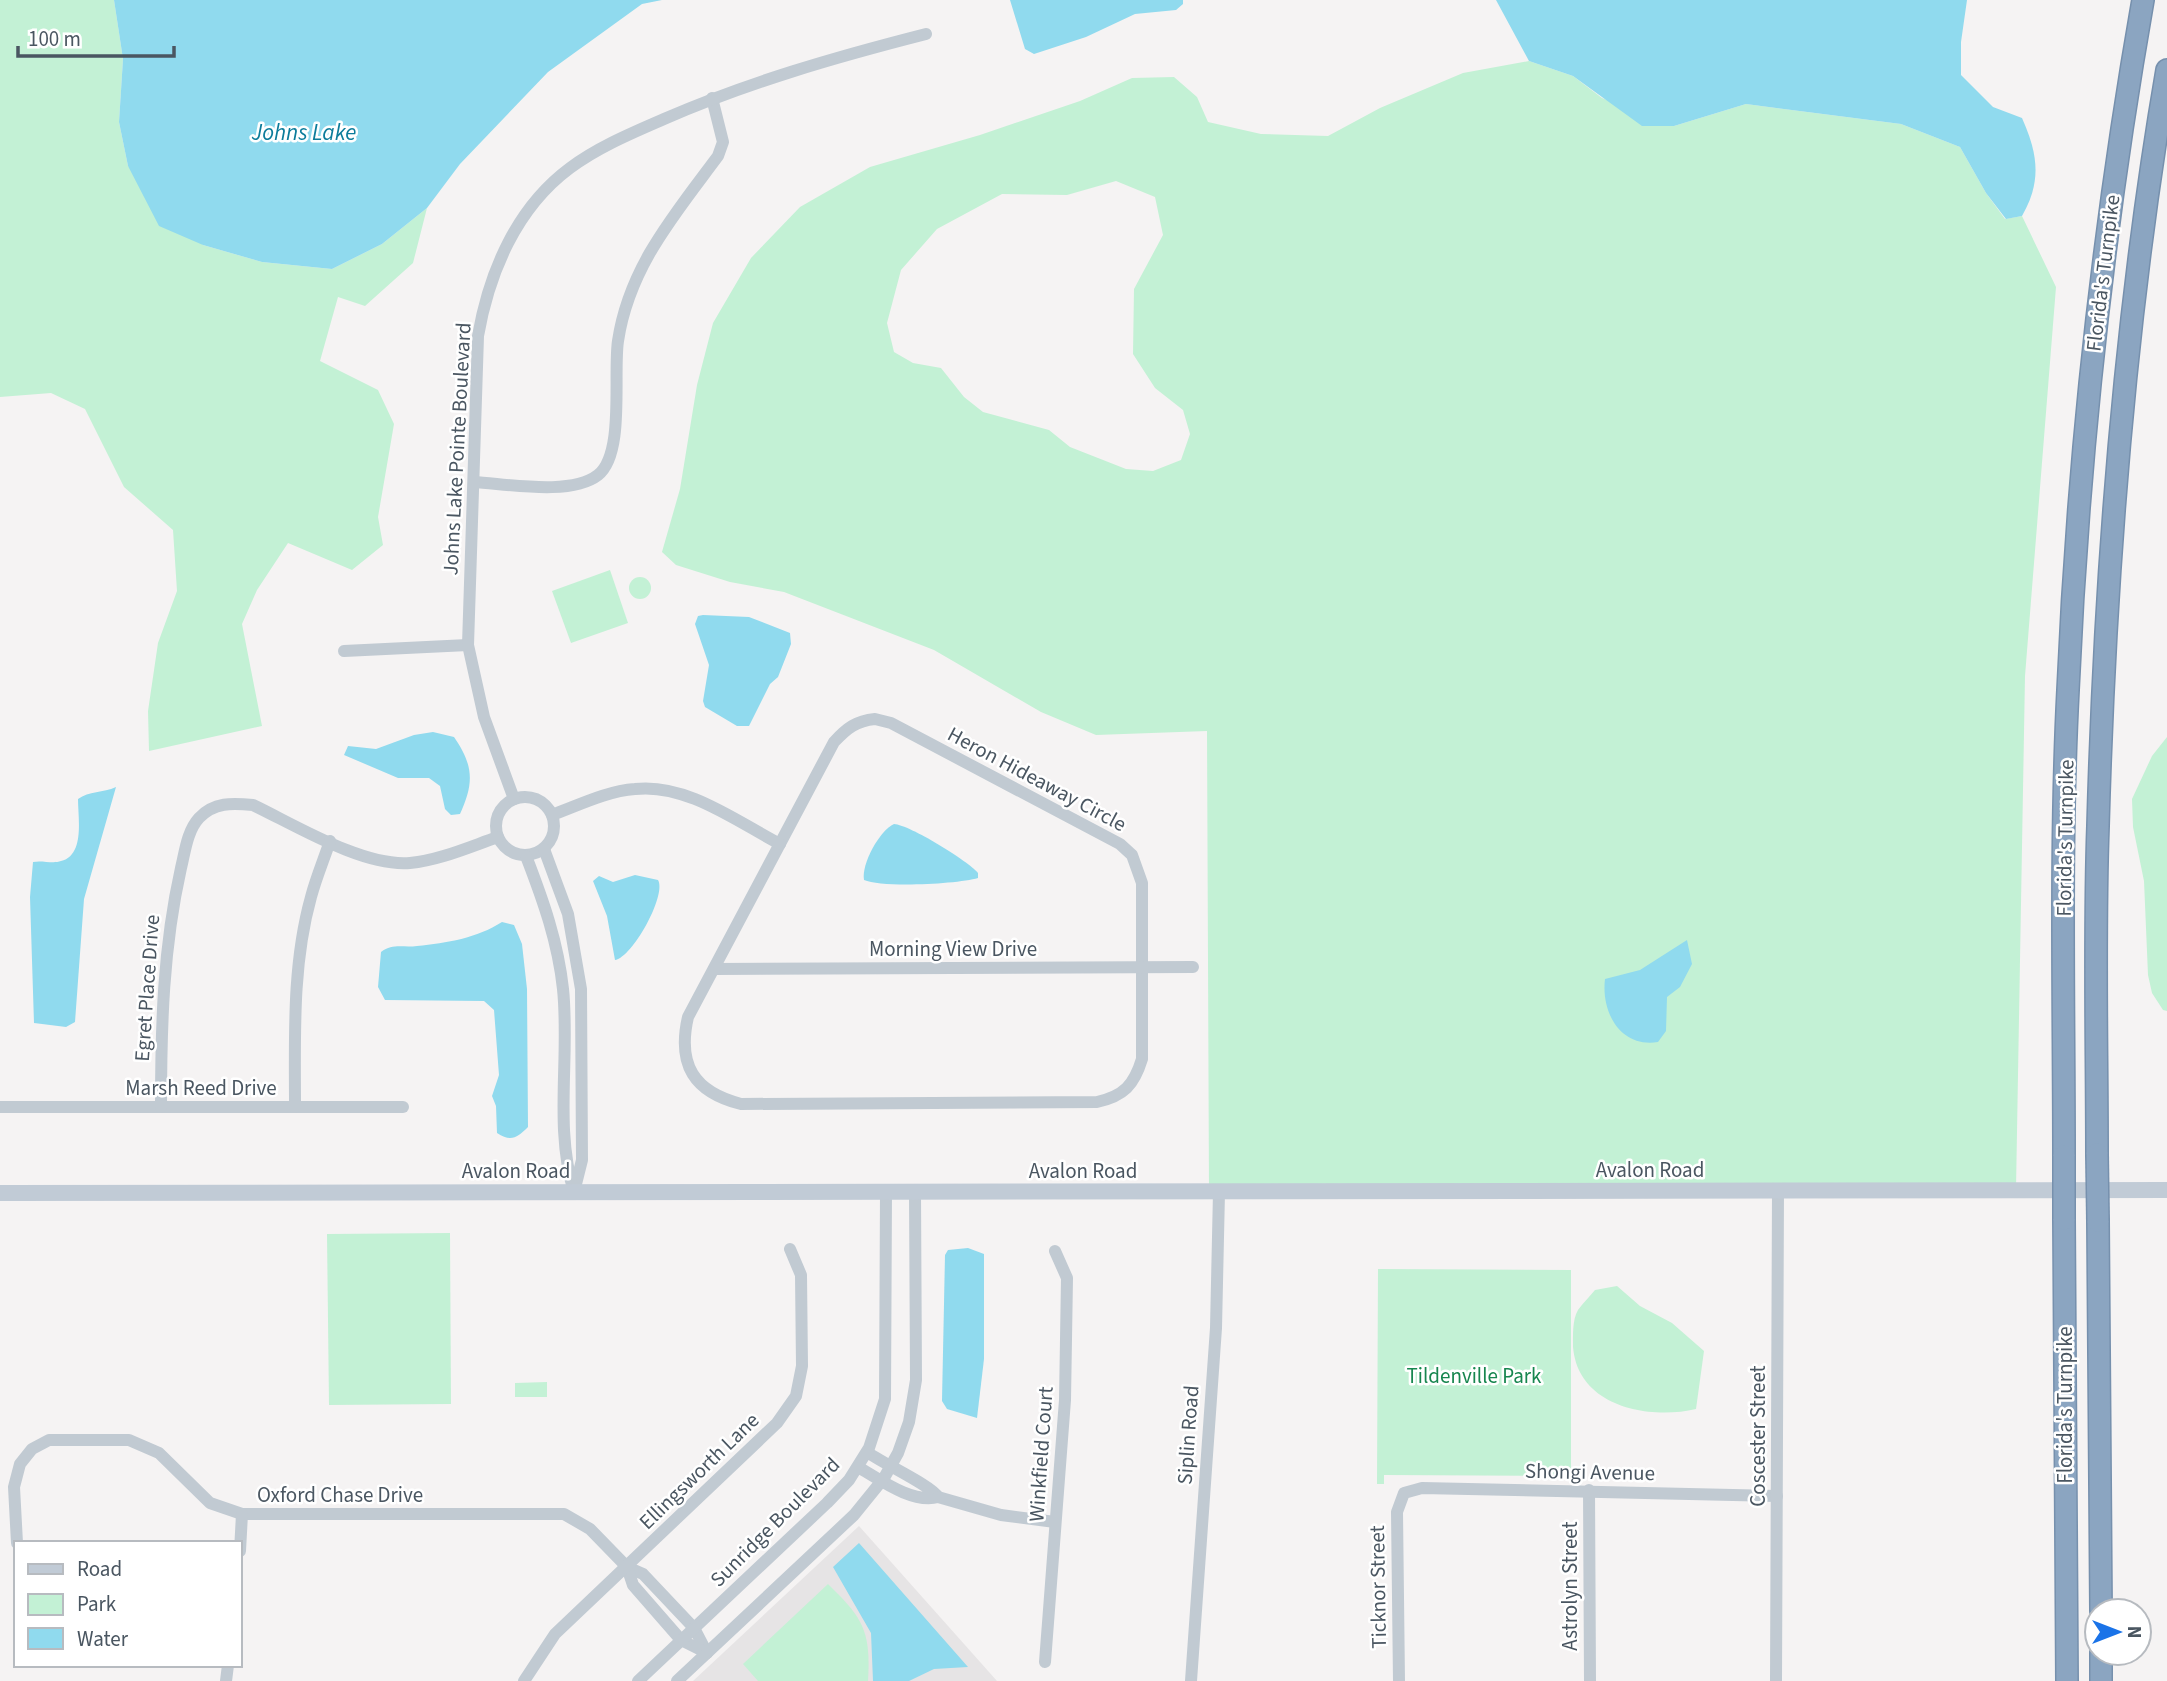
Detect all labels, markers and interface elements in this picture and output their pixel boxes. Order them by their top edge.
scale bar [18,14,173,58]
text: 100 m [28,24,81,54]
water label: Johns Lake [251,116,356,149]
street label: Florida's Turnpike [2079,193,2127,353]
street label: Johns Lake Pointe Boulevard [435,322,479,576]
street label: Heron Hideaway Circle [942,719,1132,839]
street label: Florida's Turnpike [2049,759,2081,917]
street label: Egret Place Drive [127,913,167,1063]
street label: Morning View Drive [869,934,1037,964]
street label: Marsh Reed Drive [125,1073,277,1103]
street label: Avalon Road [1596,1155,1704,1185]
street label: Avalon Road [462,1156,570,1186]
street label: Avalon Road [1029,1156,1137,1186]
street label: Florida's Turnpike [2050,1326,2080,1484]
park label: Tildenville Park [1407,1361,1542,1391]
street label: Coscester Street [1743,1365,1773,1507]
street label: Siplin Road [1170,1384,1206,1486]
street label: Winkfield Court [1021,1385,1061,1523]
street label: Ellingsworth Lane [632,1406,766,1536]
street label: Sunridge Boulevard [703,1450,847,1594]
street label: Shongi Avenue [1525,1456,1655,1488]
street label: Oxford Chase Drive [257,1480,423,1510]
street label: Astrolyn Street [1555,1521,1585,1651]
street label: Ticknor Street [1362,1525,1394,1649]
legend [14,1541,242,1667]
text: Road [77,1554,122,1584]
text: Park [77,1589,117,1619]
north arrow [2083,1597,2153,1667]
text: Water [77,1624,129,1654]
text: N [2120,1626,2147,1638]

